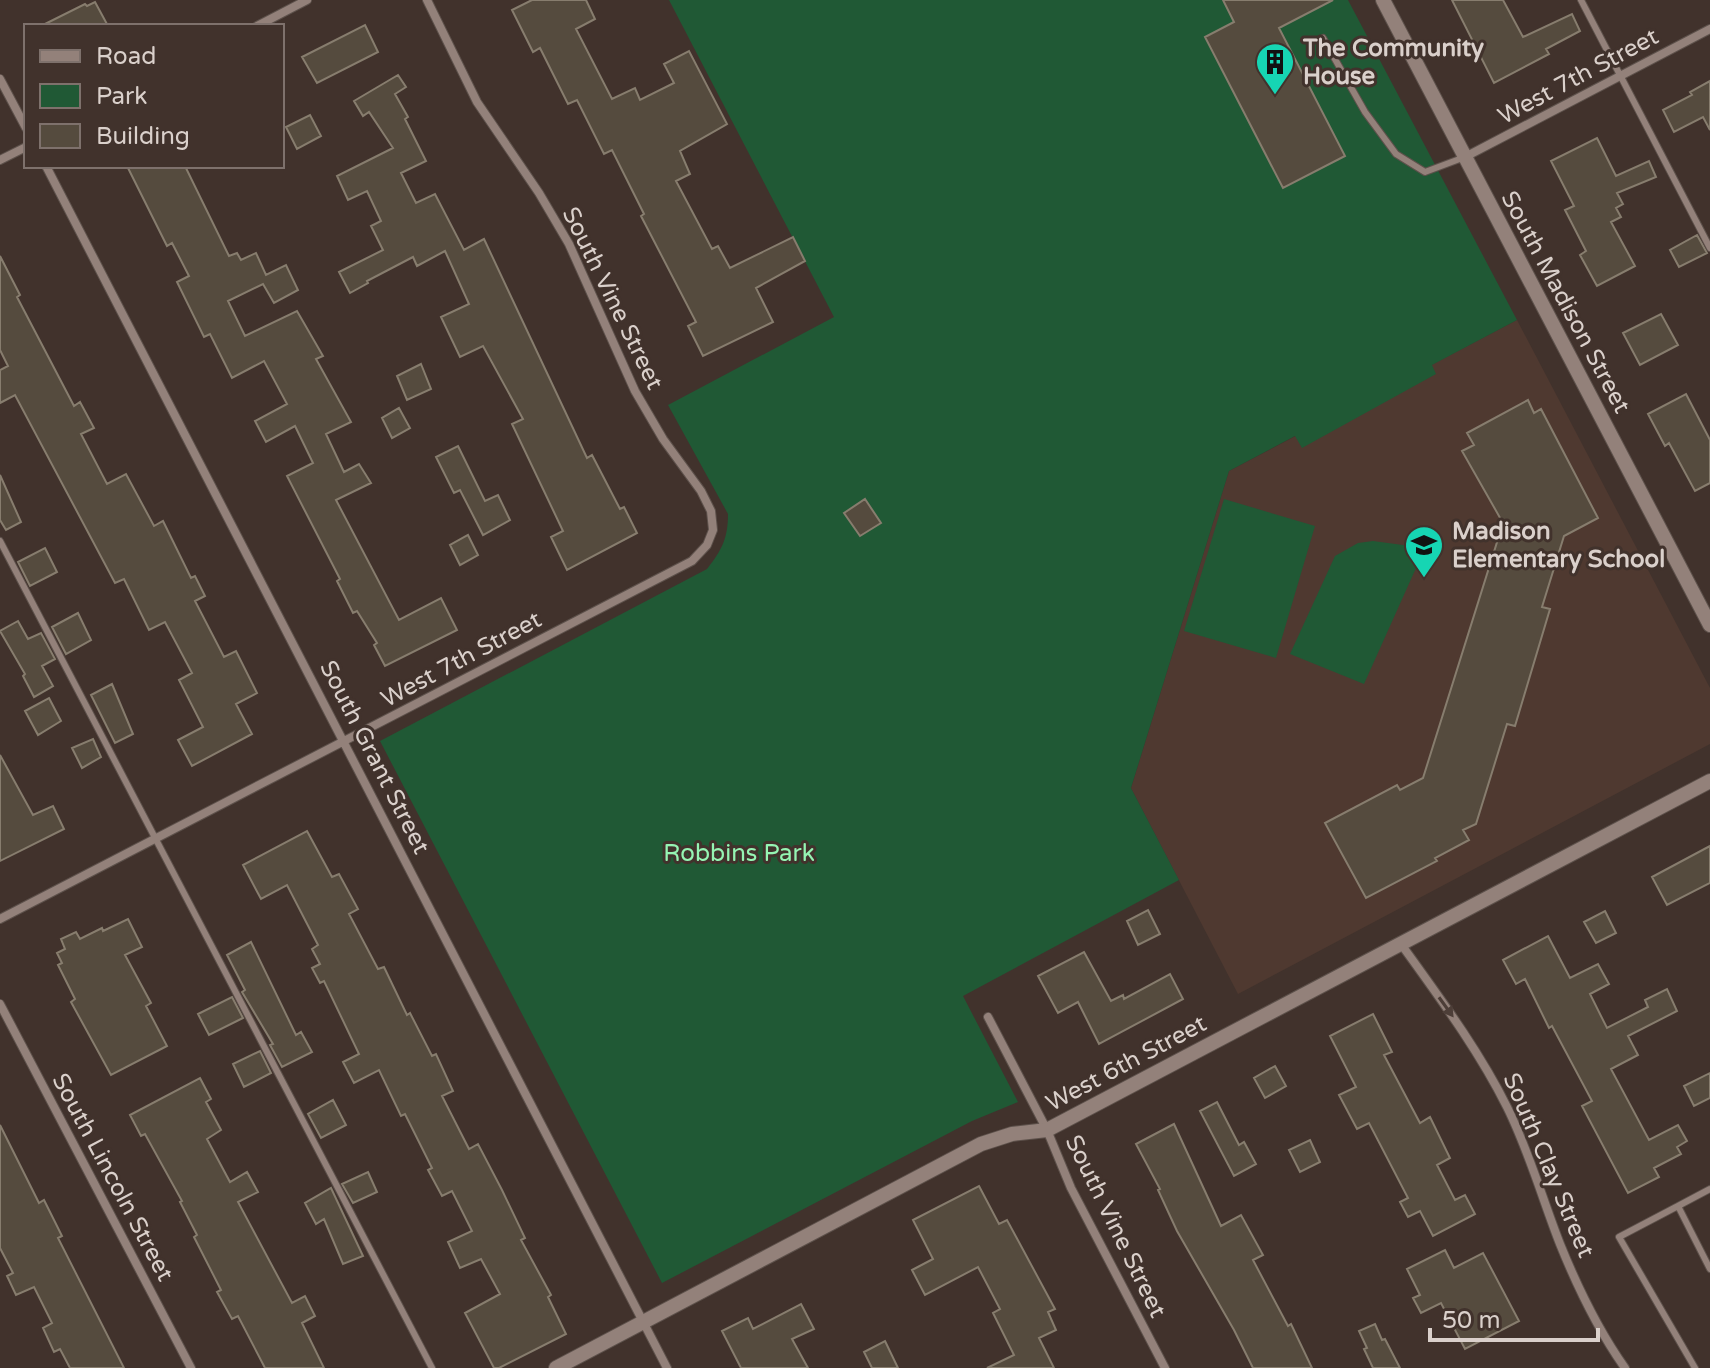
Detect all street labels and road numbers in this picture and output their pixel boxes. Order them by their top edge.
street label: West 7th Street [1493,22,1663,131]
street label: South Madison Street [1495,186,1636,418]
street label: South Vine Street [556,202,669,394]
street label: West 7th Street [376,605,546,714]
street label: South Grant Street [313,656,436,859]
street label: West 6th Street [1041,1009,1211,1118]
street label: South Lincoln Street [45,1068,180,1286]
street label: South Clay Street [1497,1069,1601,1262]
street label: South Vine Street [1059,1130,1172,1322]

